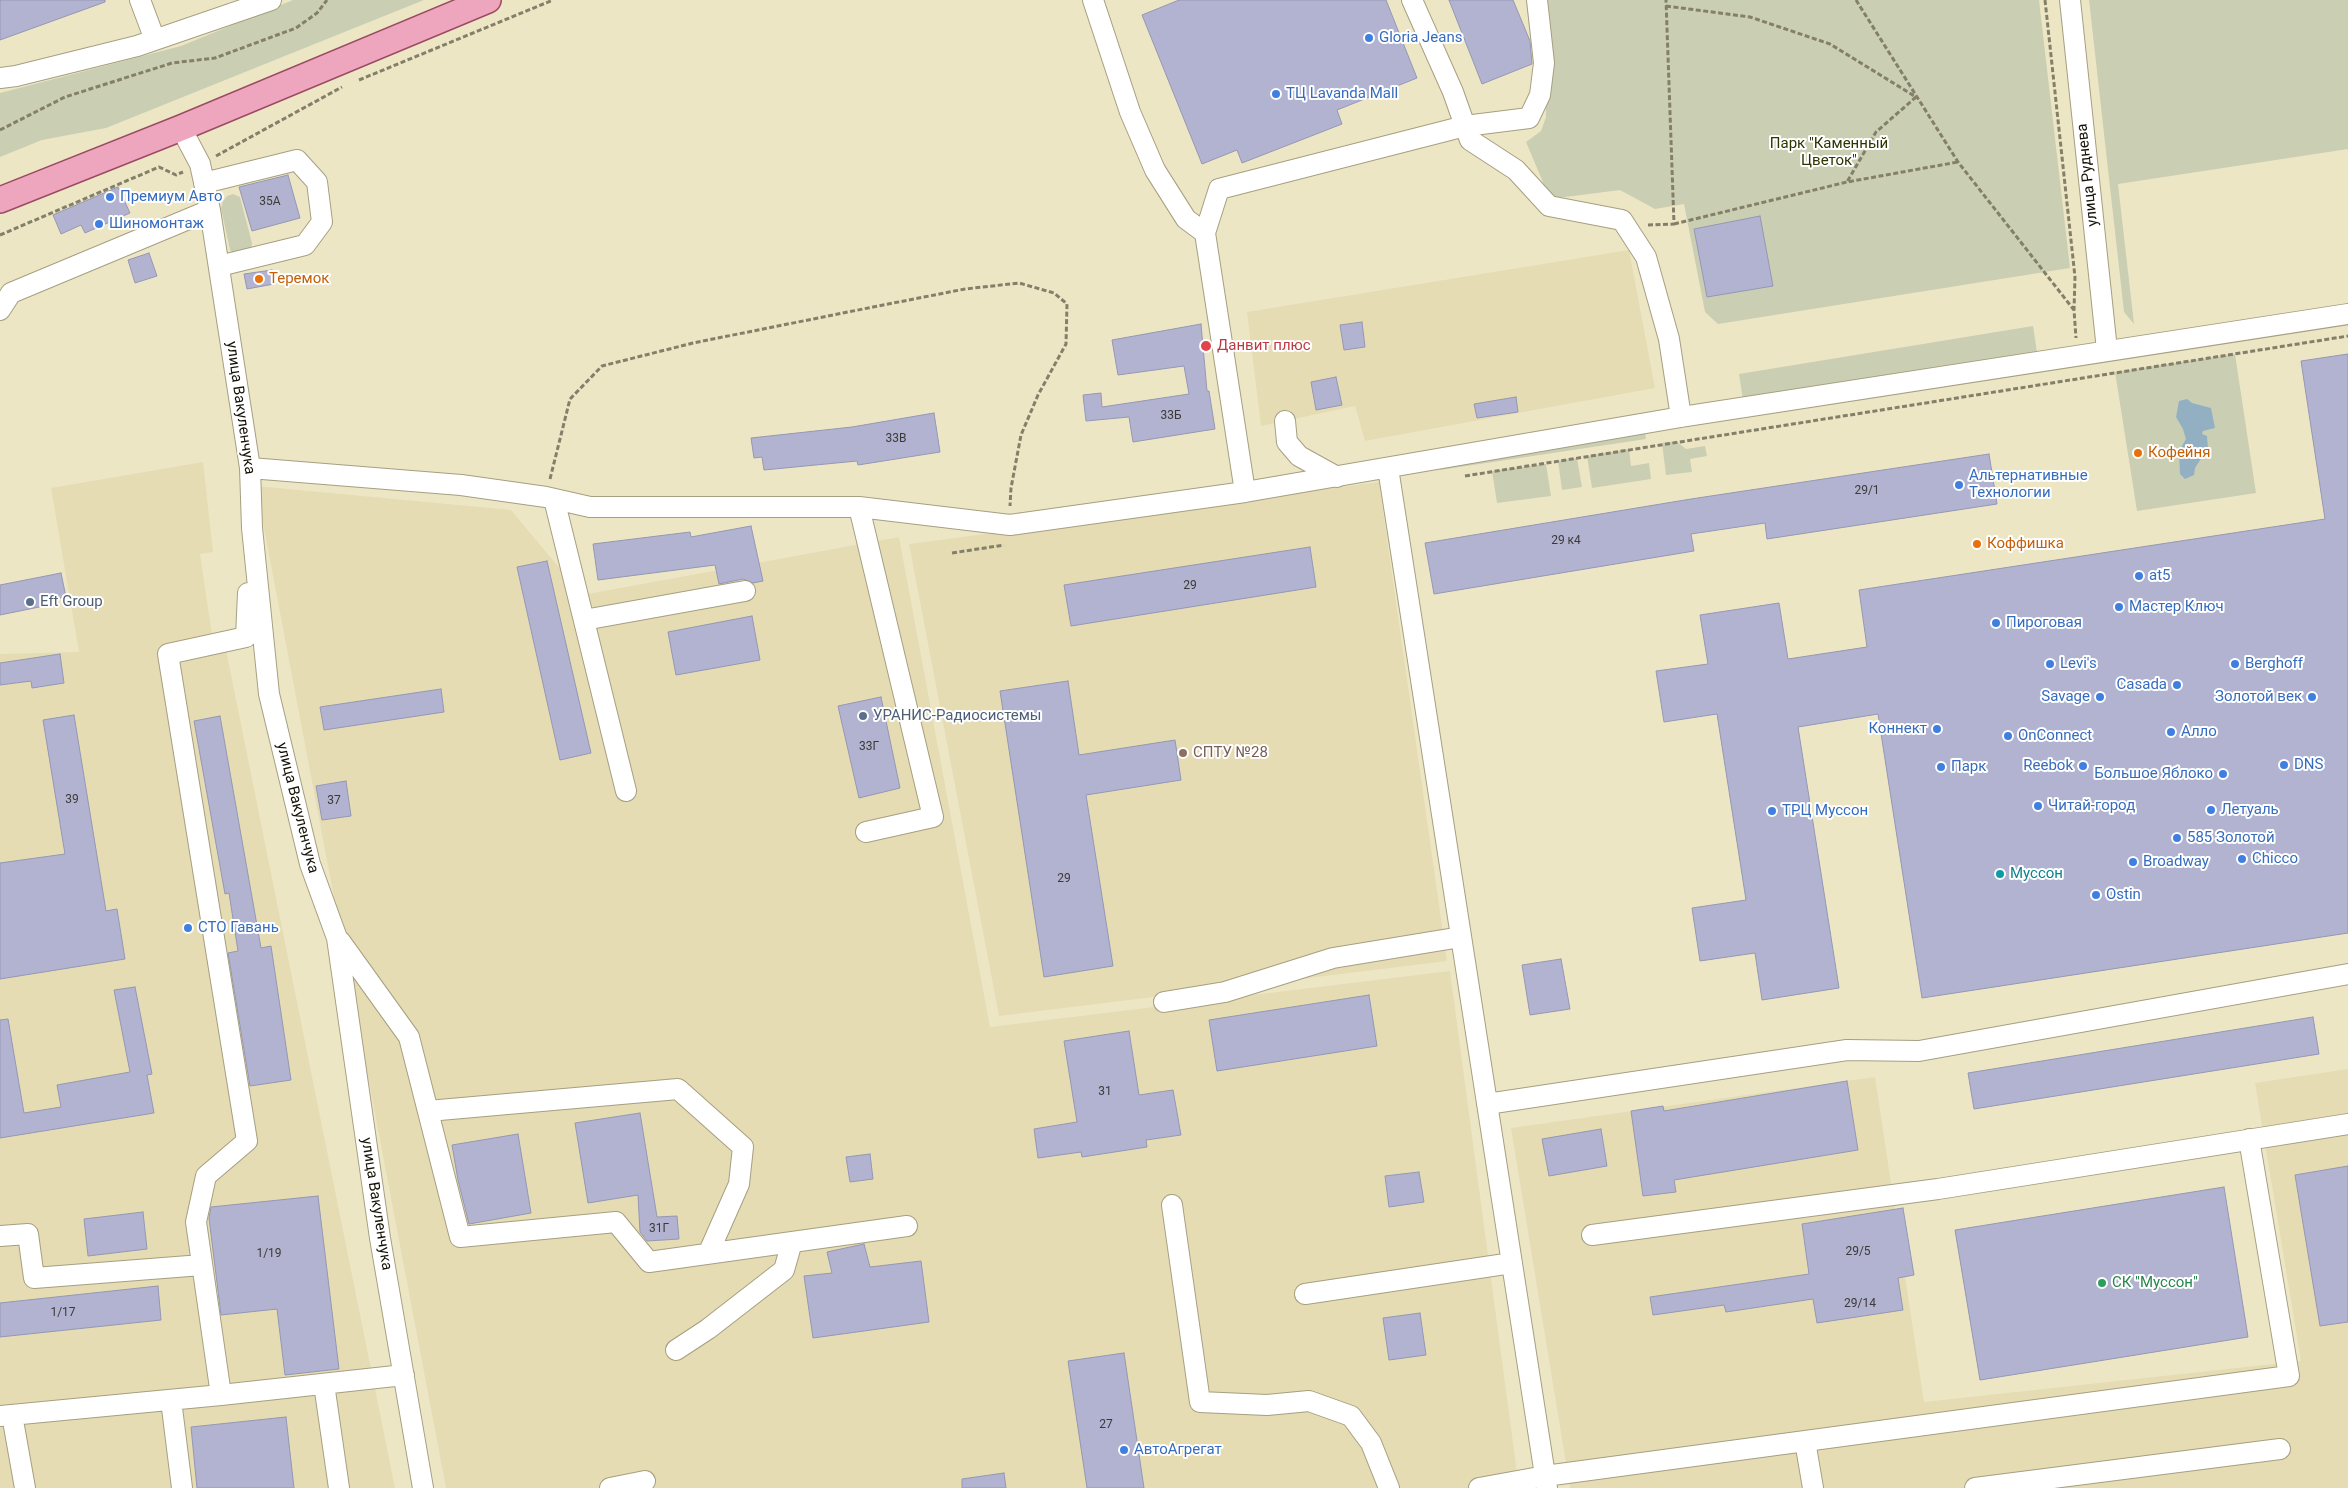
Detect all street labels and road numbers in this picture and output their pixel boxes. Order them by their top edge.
street label: улица Руднева [2074,123,2102,227]
street label: улица Вакуленчука [222,340,258,476]
street label: улица Вакуленчука [272,741,322,875]
street label: улица Вакуленчука [357,1136,395,1272]

